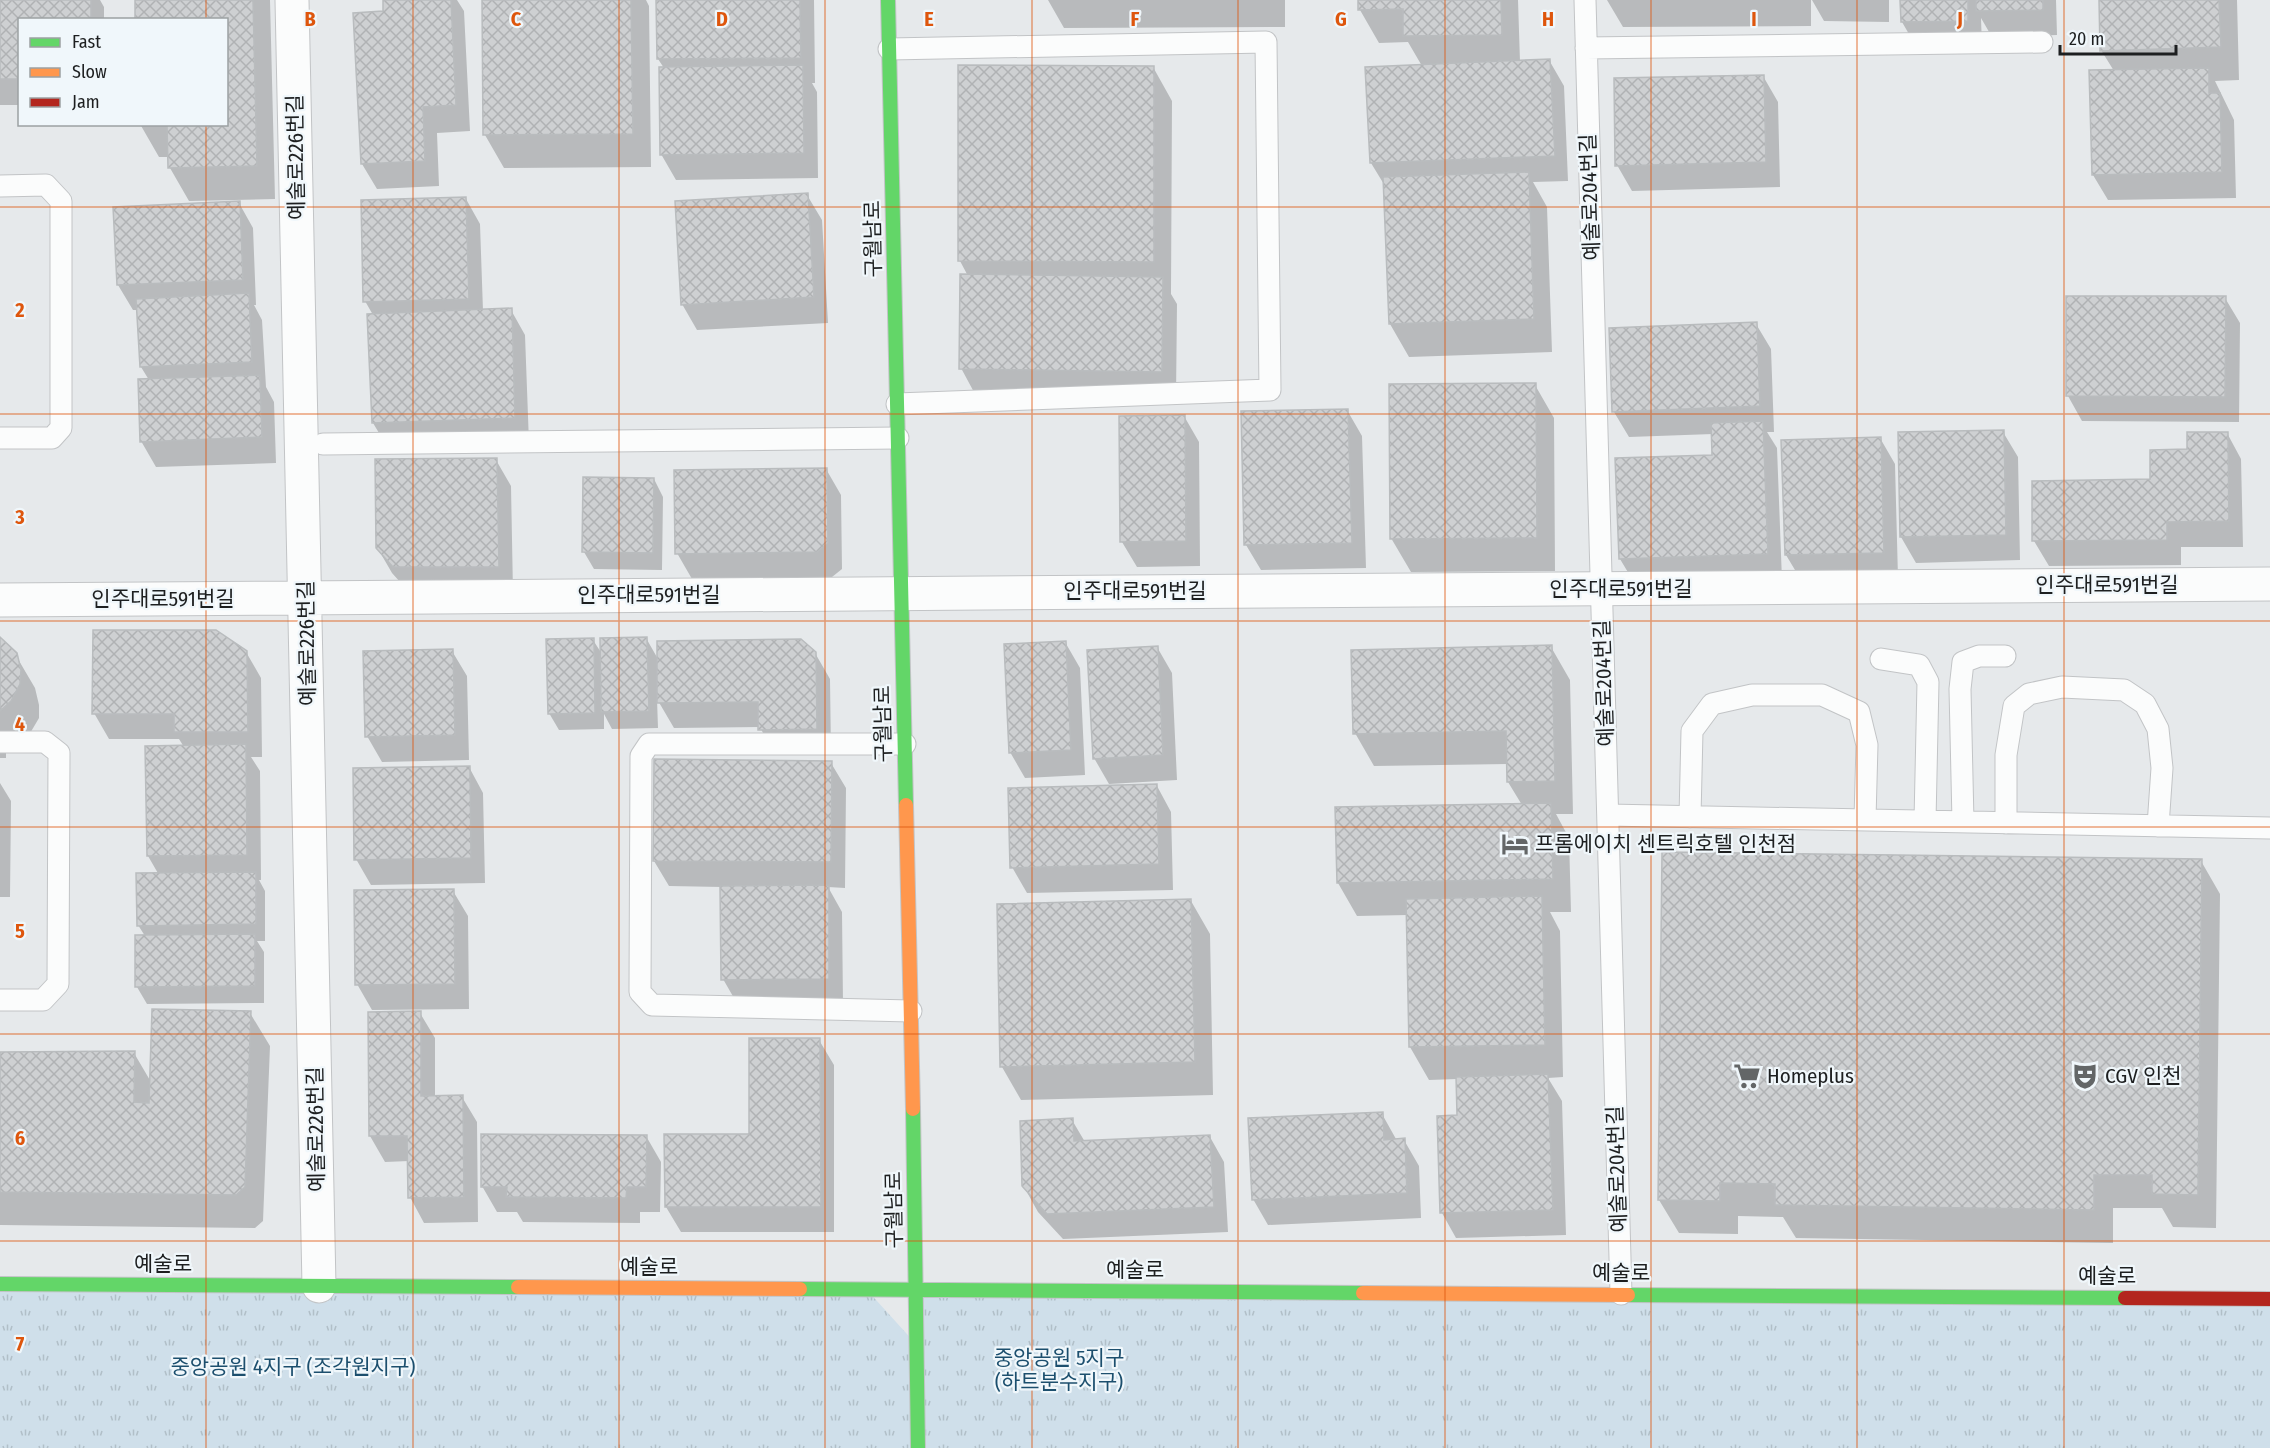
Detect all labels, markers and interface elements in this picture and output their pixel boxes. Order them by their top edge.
text: B [304,7,316,31]
text: C [511,7,522,31]
text: D [716,7,728,31]
text: E [924,7,934,31]
text: F [1131,7,1140,31]
text: G [1335,7,1347,31]
text: H [1542,7,1554,31]
text: I [1751,7,1757,31]
text: J [1956,7,1963,31]
legend [18,18,228,126]
scale bar [2060,18,2176,56]
text: 20 m [2069,28,2104,50]
text: Fast [72,31,101,53]
text: Slow [72,61,107,83]
text: Jam [72,91,100,113]
street label: 예술로226번길 [282,94,310,220]
street label: 예술로204번길 [1575,133,1605,261]
street label: 구월남로 [859,200,887,278]
text: 2 [14,298,25,322]
text: 3 [14,505,25,529]
street label: 인주대로591번길 [2035,572,2179,598]
street label: 인주대로591번길 [1549,576,1693,602]
street label: 인주대로591번길 [1063,578,1207,604]
street label: 예술로226번길 [293,580,321,706]
street label: 인주대로591번길 [577,582,721,608]
street label: 인주대로591번길 [91,586,235,612]
street label: 예술로204번길 [1589,619,1619,747]
street label: 구월남로 [869,685,897,763]
text: 4 [15,712,25,736]
hotel icon: 프롬에이치 센트릭호텔 인천점 [1500,829,1530,859]
place label: 프롬에이치 센트릭호텔 인천점 [1535,831,1796,857]
text: 5 [15,919,25,943]
supermarket icon: Homeplus [1732,1061,1762,1091]
theatre icon: CGV 인천 [2070,1061,2100,1091]
place label: Homeplus [1767,1063,1854,1089]
place label: CGV 인천 [2105,1063,2182,1089]
street label: 예술로226번길 [302,1066,330,1192]
street label: 예술로204번길 [1602,1105,1632,1233]
text: 6 [15,1126,25,1150]
street label: 구월남로 [880,1171,908,1249]
street label: 예술로 [134,1251,192,1277]
street label: 예술로 [620,1254,678,1280]
street label: 예술로 [1106,1257,1164,1283]
street label: 예술로 [1592,1260,1650,1286]
street label: 예술로 [2078,1263,2136,1289]
text: 7 [16,1332,25,1356]
park label: 중앙공원 5지구 (하트분수지구) [994,1345,1124,1395]
park label: 중앙공원 4지구 (조각원지구) [171,1354,415,1380]

